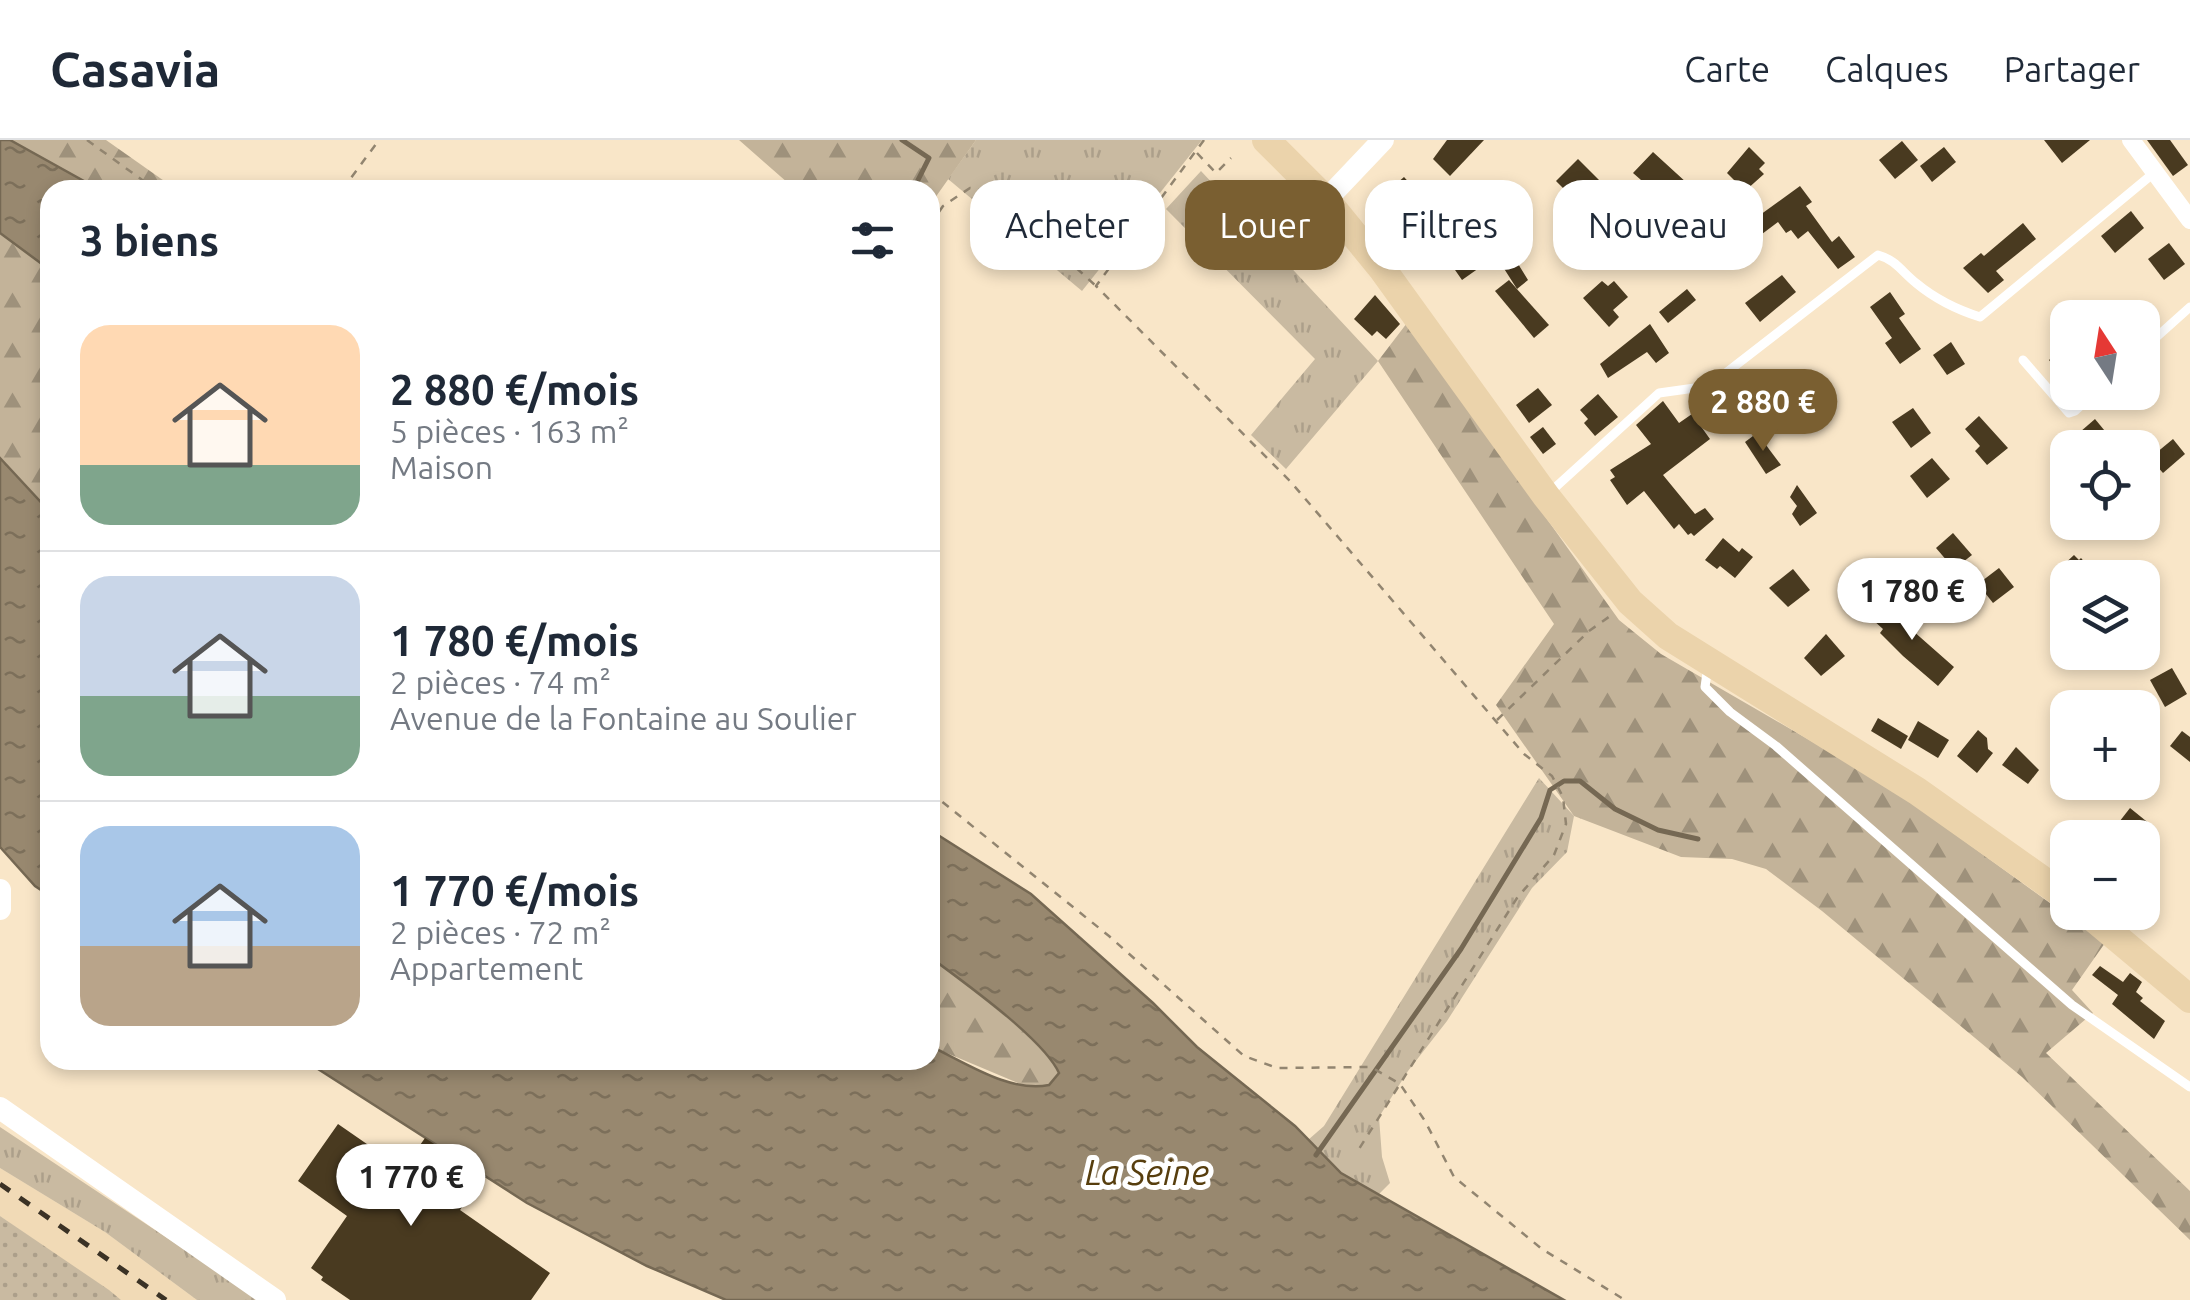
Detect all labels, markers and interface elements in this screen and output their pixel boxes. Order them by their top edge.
text: Casavia [50,42,220,96]
text: Carte [1684,49,1770,89]
text: Calques [1825,49,1949,89]
text: Partager [2004,49,2140,89]
chip: Acheter [970,180,1165,270]
chip: Louer [1185,180,1345,270]
chip: Filtres [1365,180,1533,270]
chip: Nouveau [1553,180,1763,270]
icon: filters [845,213,900,268]
text: 3 biens [80,217,219,264]
north arrow [2050,300,2160,410]
map controls [2050,300,2160,930]
icon: home [160,365,280,485]
text: 2 880 €/mois [390,366,639,413]
pin: 2 880 € [1671,369,1855,454]
text: 2 880 € [1710,383,1816,419]
text: 5 pièces · 163 m² [390,413,629,449]
button: locate [2050,430,2160,540]
text: Maison [390,449,493,485]
pin: 1 780 € [1820,558,2004,643]
button: layers [2050,560,2160,670]
text: 1 780 € [1859,572,1965,608]
icon: home [160,616,280,736]
text: 1 780 €/mois [390,617,639,664]
text: 2 pièces · 74 m² [390,664,611,700]
button: + [2050,690,2160,800]
text: Avenue de la Fontaine au Soulier [390,700,857,736]
button: − [2050,820,2160,930]
icon: home [160,866,280,986]
text: 1 770 €/mois [390,867,639,914]
text: 2 pièces · 72 m² [390,914,611,950]
text: Appartement [390,950,583,986]
pin: 1 770 € [319,1144,503,1229]
water label: La Seine [1085,1152,1209,1192]
text: 1 770 € [358,1158,464,1194]

